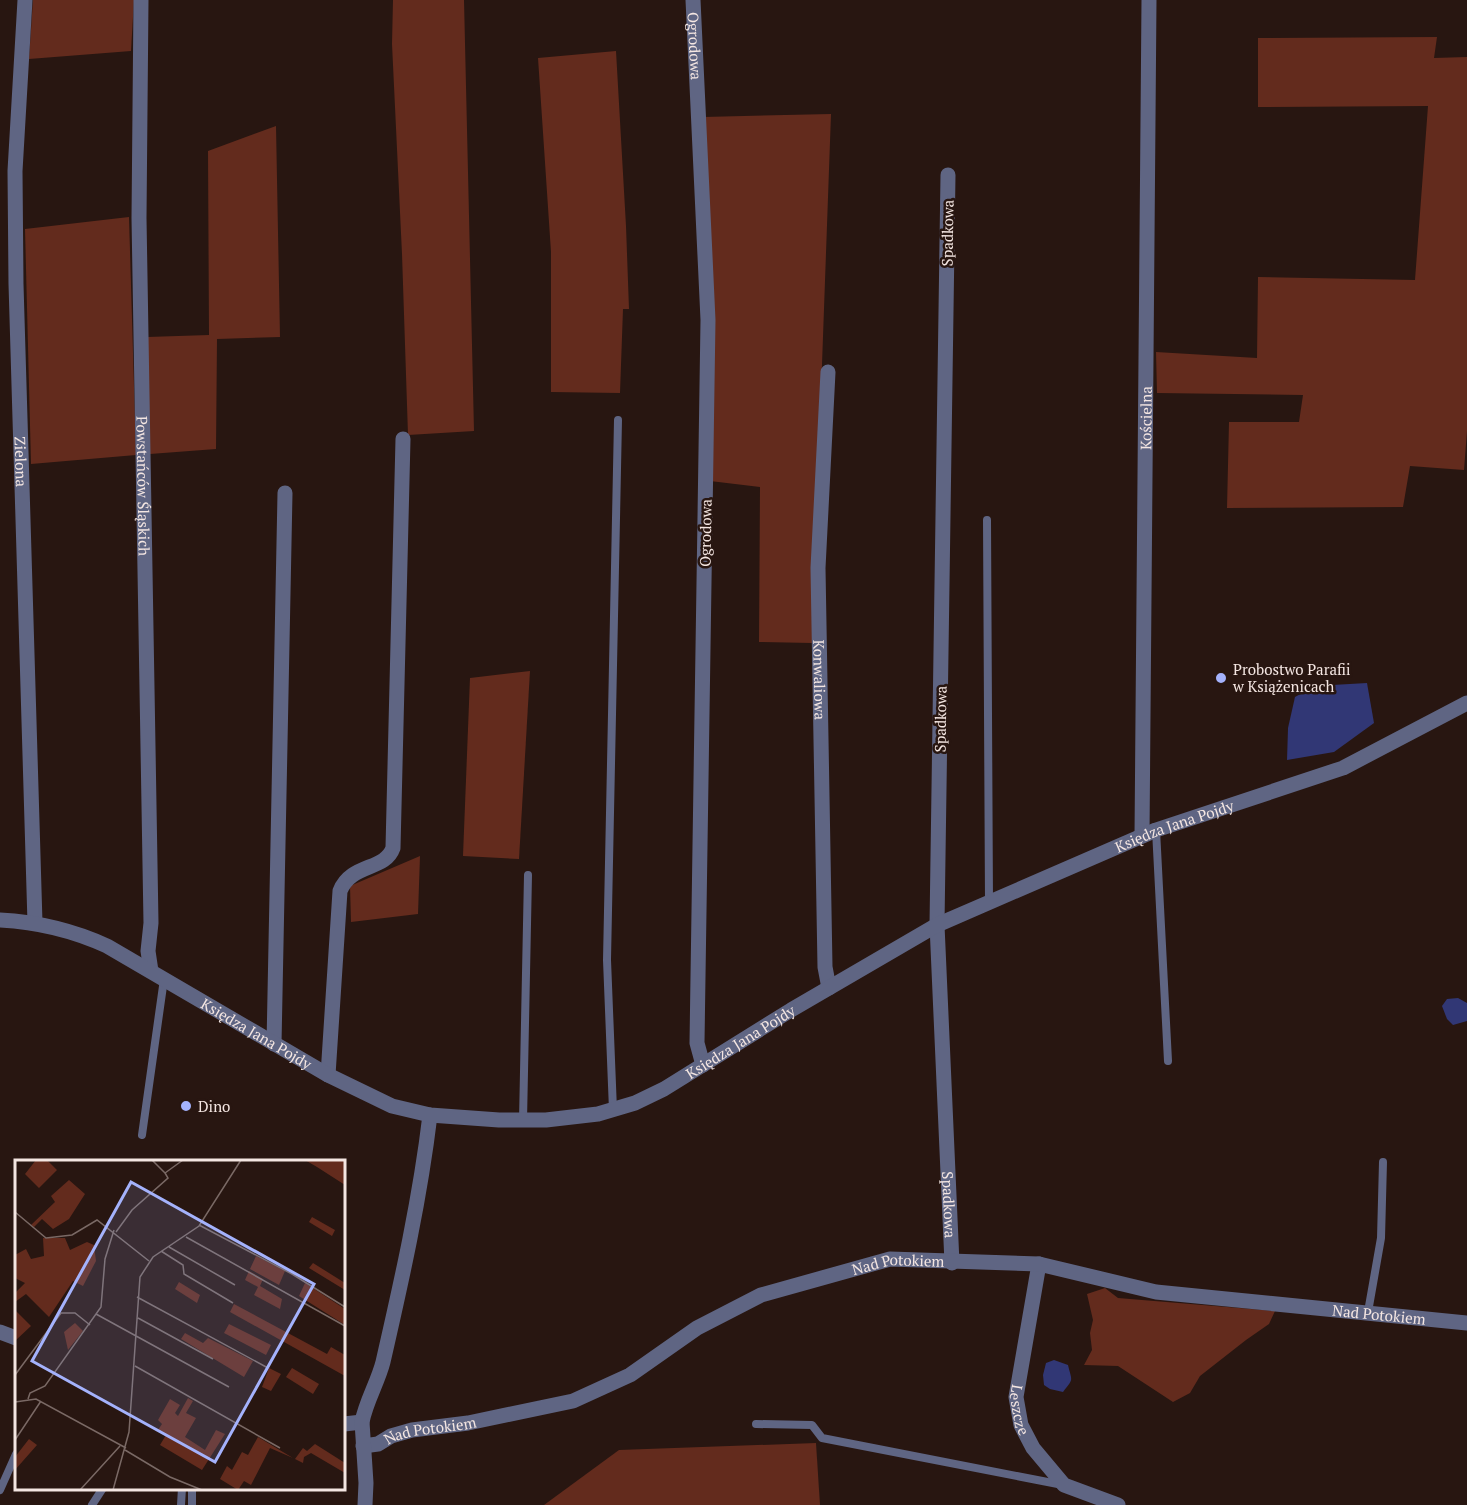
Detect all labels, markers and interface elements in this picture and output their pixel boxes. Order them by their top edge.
street label: Ogrodowa [684,12,707,81]
street label: Spadkowa [936,199,958,266]
street label: Kościelna [1135,386,1156,450]
street label: Powstańców Śląskich [132,416,155,556]
street label: Zielona [11,436,32,488]
street label: Ogrodowa [694,498,716,567]
street label: Konwaliowa [809,639,831,720]
place label: Probostwo Parafii w Książenicach [1232,659,1351,696]
marker: Probostwo Parafii w Książenicach [1214,671,1228,685]
street label: Spadkowa [929,685,951,752]
street label: Księdza Jana Pojdy [1112,795,1237,857]
street label: Księdza Jana Pojdy [198,993,316,1074]
street label: Księdza Jana Pojdy [682,1000,799,1083]
place label: Dino [198,1096,230,1116]
marker: Dino [179,1099,193,1113]
inset map [15,1160,345,1490]
street label: Spadkowa [938,1171,961,1239]
street label: Nad Potokiem [849,1249,945,1279]
street label: Nad Potokiem [1331,1300,1427,1329]
street label: Leszcze [1006,1383,1034,1439]
street label: Nad Potokiem [380,1412,478,1448]

